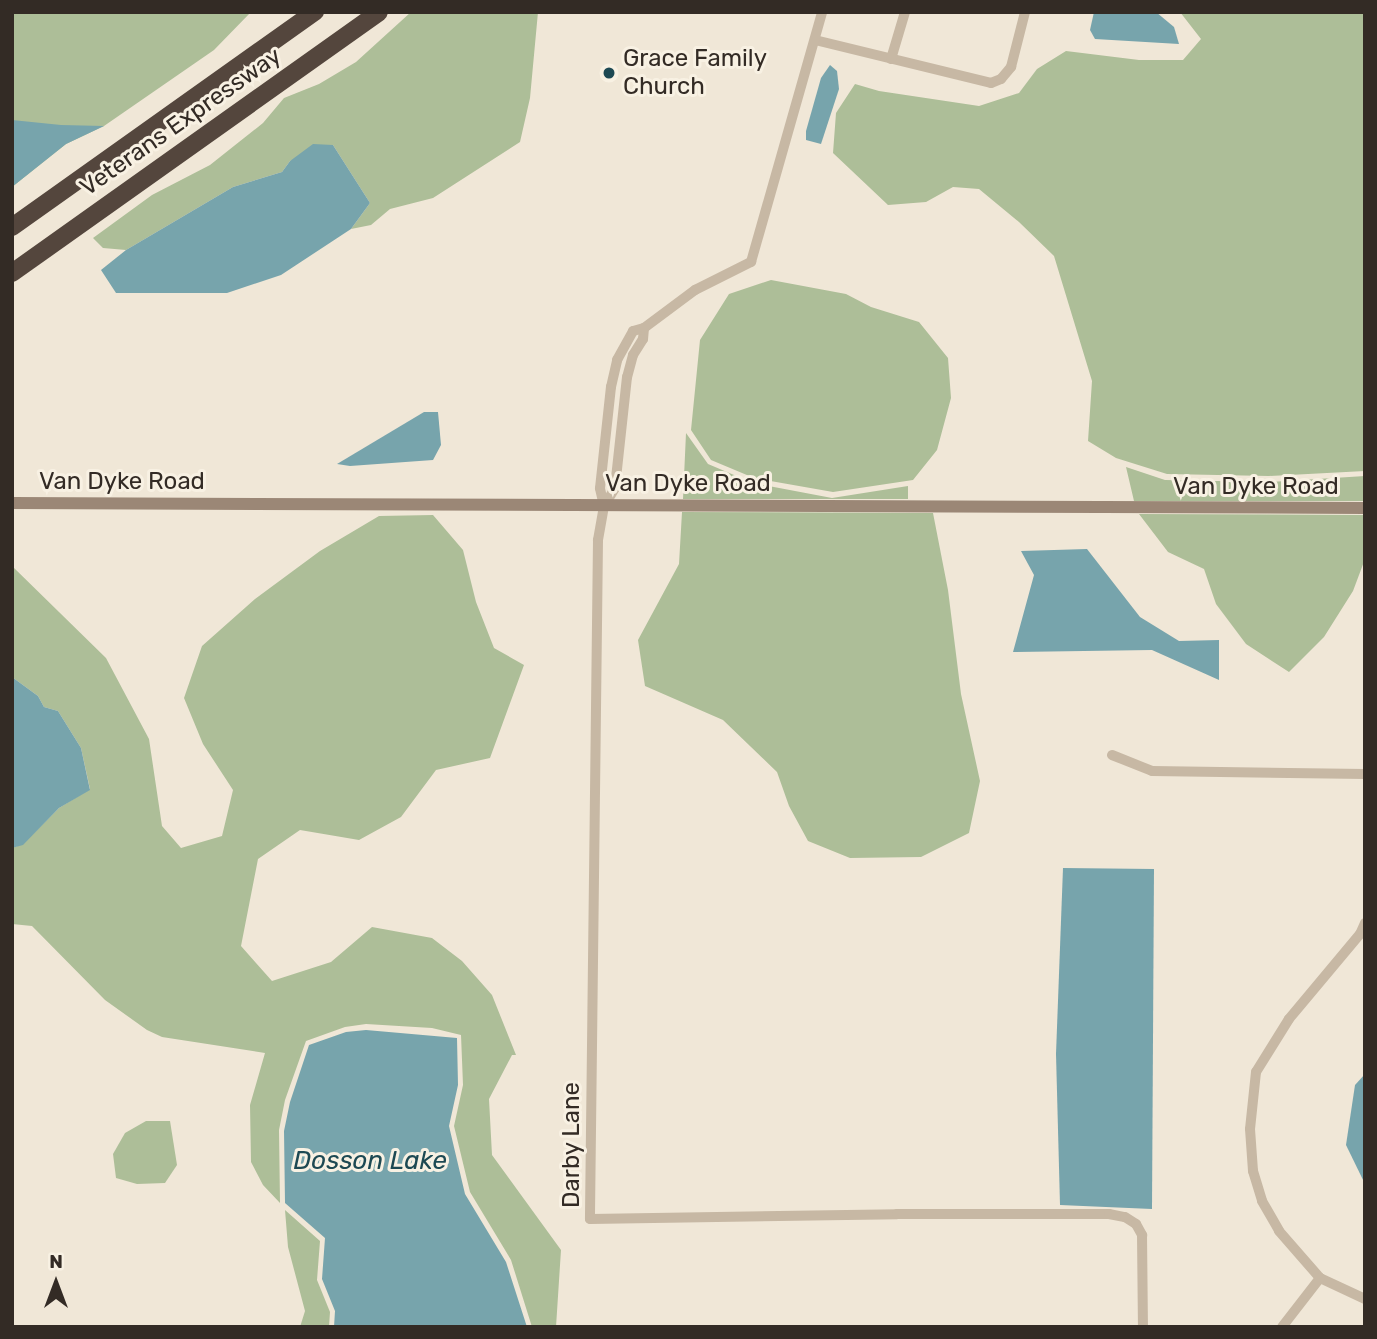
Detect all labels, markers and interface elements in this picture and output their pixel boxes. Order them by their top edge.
street label: Veterans Expressway [75,42,287,202]
place label: Grace Family Church [623,45,767,101]
marker: Grace Family Church [601,65,617,81]
street label: Van Dyke Road [39,468,205,496]
street label: Van Dyke Road [605,470,771,498]
street label: Van Dyke Road [1173,473,1339,501]
street label: Darby Lane [558,1082,586,1208]
water label: Dosson Lake [293,1145,447,1177]
north arrow [21,1248,91,1318]
text: N [49,1250,63,1273]

